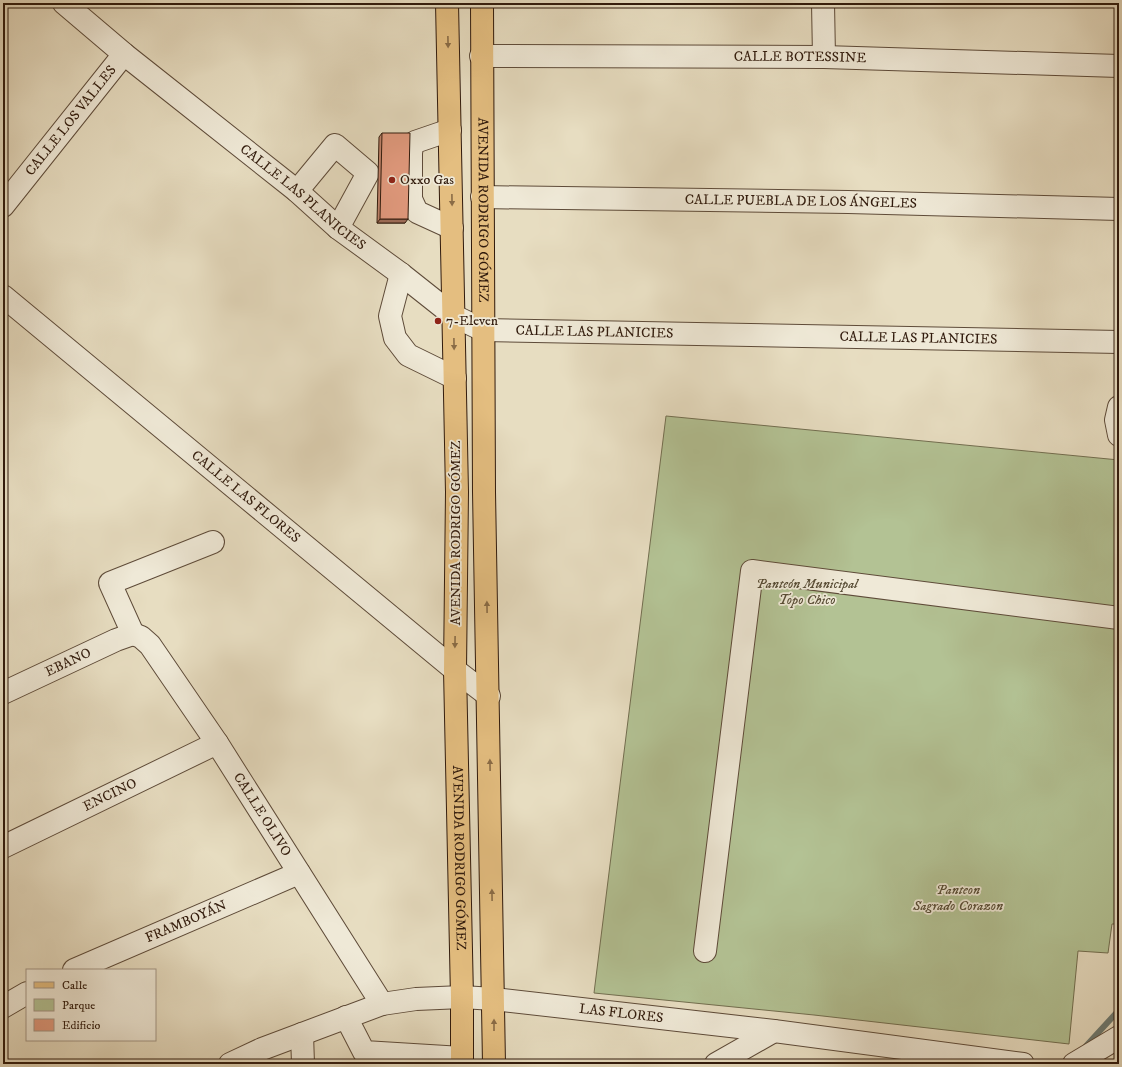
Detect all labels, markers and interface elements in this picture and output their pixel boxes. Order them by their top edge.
one-way arrow [445,36,451,49]
street label: CALLE BOTESSINE [734,48,867,67]
street label: CALLE LOS VALLES [21,62,120,180]
street label: AVENIDA RODRIGO GÓMEZ [473,117,492,303]
street label: CALLE LAS PLANICIES [236,140,369,254]
place label: Oxxo Gas [400,171,454,189]
marker: Oxxo Gas [387,175,397,185]
street label: CALLE PUEBLA DE LOS ÁNGELES [685,191,917,213]
one-way arrow [448,194,455,206]
place label: 7-Eleven [446,312,499,330]
marker: 7-Eleven [433,316,443,326]
street label: CALLE LAS PLANICIES [515,322,674,343]
street label: CALLE LAS PLANICIES [839,328,998,349]
one-way arrow [451,338,457,351]
street label: AVENIDA RODRIGO GÓMEZ [447,441,465,625]
street label: CALLE LAS FLORES [188,447,304,547]
park label: Panteón Municipal Topo Chico [756,575,859,609]
one-way arrow [484,600,490,613]
one-way arrow [452,636,458,649]
street label: EBANO [42,644,94,681]
one-way arrow [487,758,493,771]
street label: AVENIDA RODRIGO GÓMEZ [448,765,470,951]
street label: CALLE OLIVO [229,769,295,860]
street label: ENCINO [80,774,140,816]
park label: Panteon Sagrado Corazon [912,881,1003,915]
one-way arrow [489,888,495,901]
street label: FRAMBOYÁN [143,896,230,947]
legend [26,969,156,1041]
text: Calle [62,978,87,993]
text: Parque [62,998,95,1013]
street label: LAS FLORES [578,1000,664,1027]
text: Edificio [62,1018,101,1033]
one-way arrow [491,1018,497,1031]

